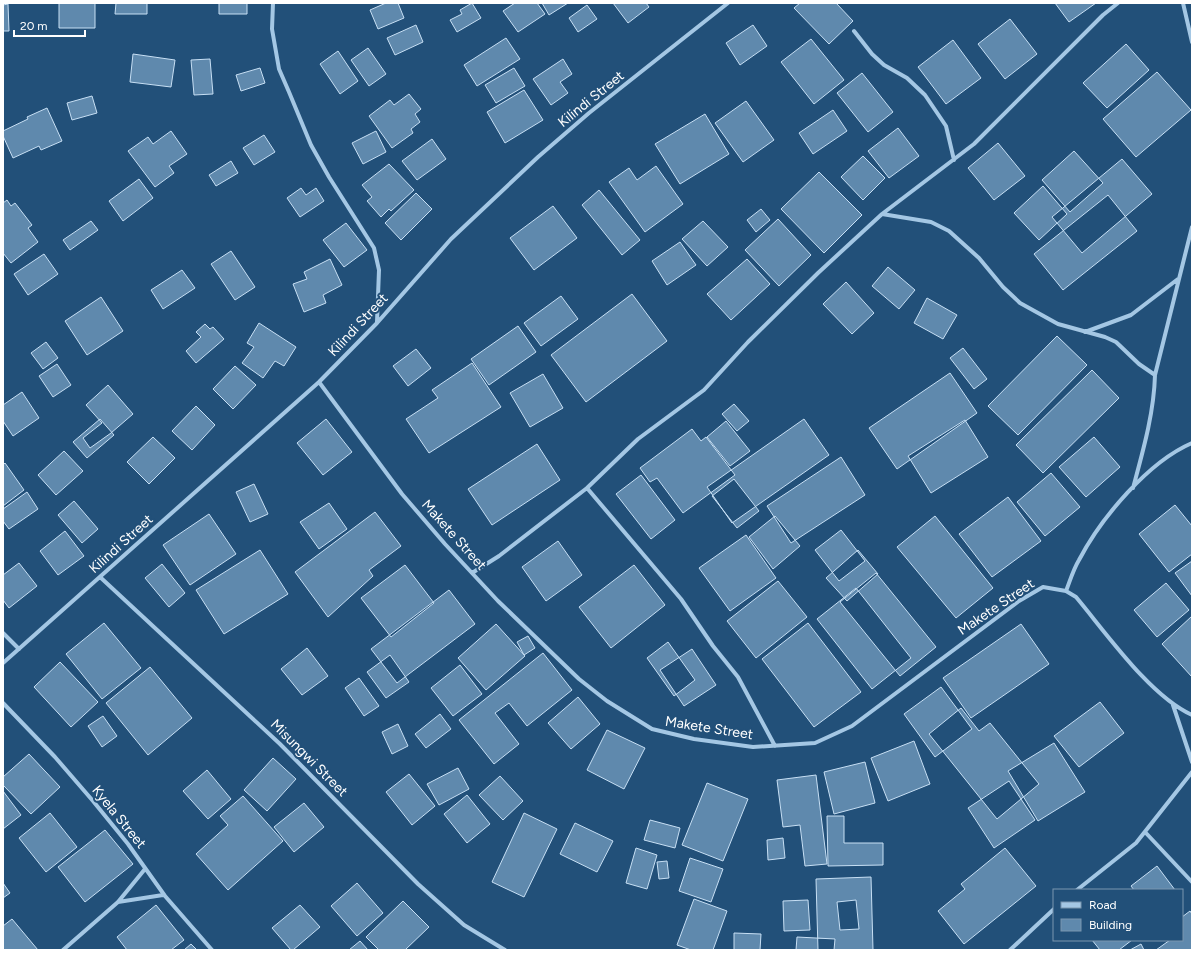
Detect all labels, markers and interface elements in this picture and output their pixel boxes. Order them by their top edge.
scale bar [14,12,85,38]
text: 20 m [20,19,48,33]
street label: Kilindi Street [555,67,627,131]
street label: Kilindi Street [324,290,392,360]
street label: Makete Street [418,496,490,574]
street label: Kilindi Street [86,511,156,577]
street label: Makete Street [954,575,1038,639]
street label: Makete Street [664,713,754,743]
street label: Misungwi Street [267,716,351,800]
street label: Kyela Street [88,782,150,852]
legend [1053,889,1183,941]
text: Road [1089,898,1117,912]
text: Building [1089,918,1132,932]

